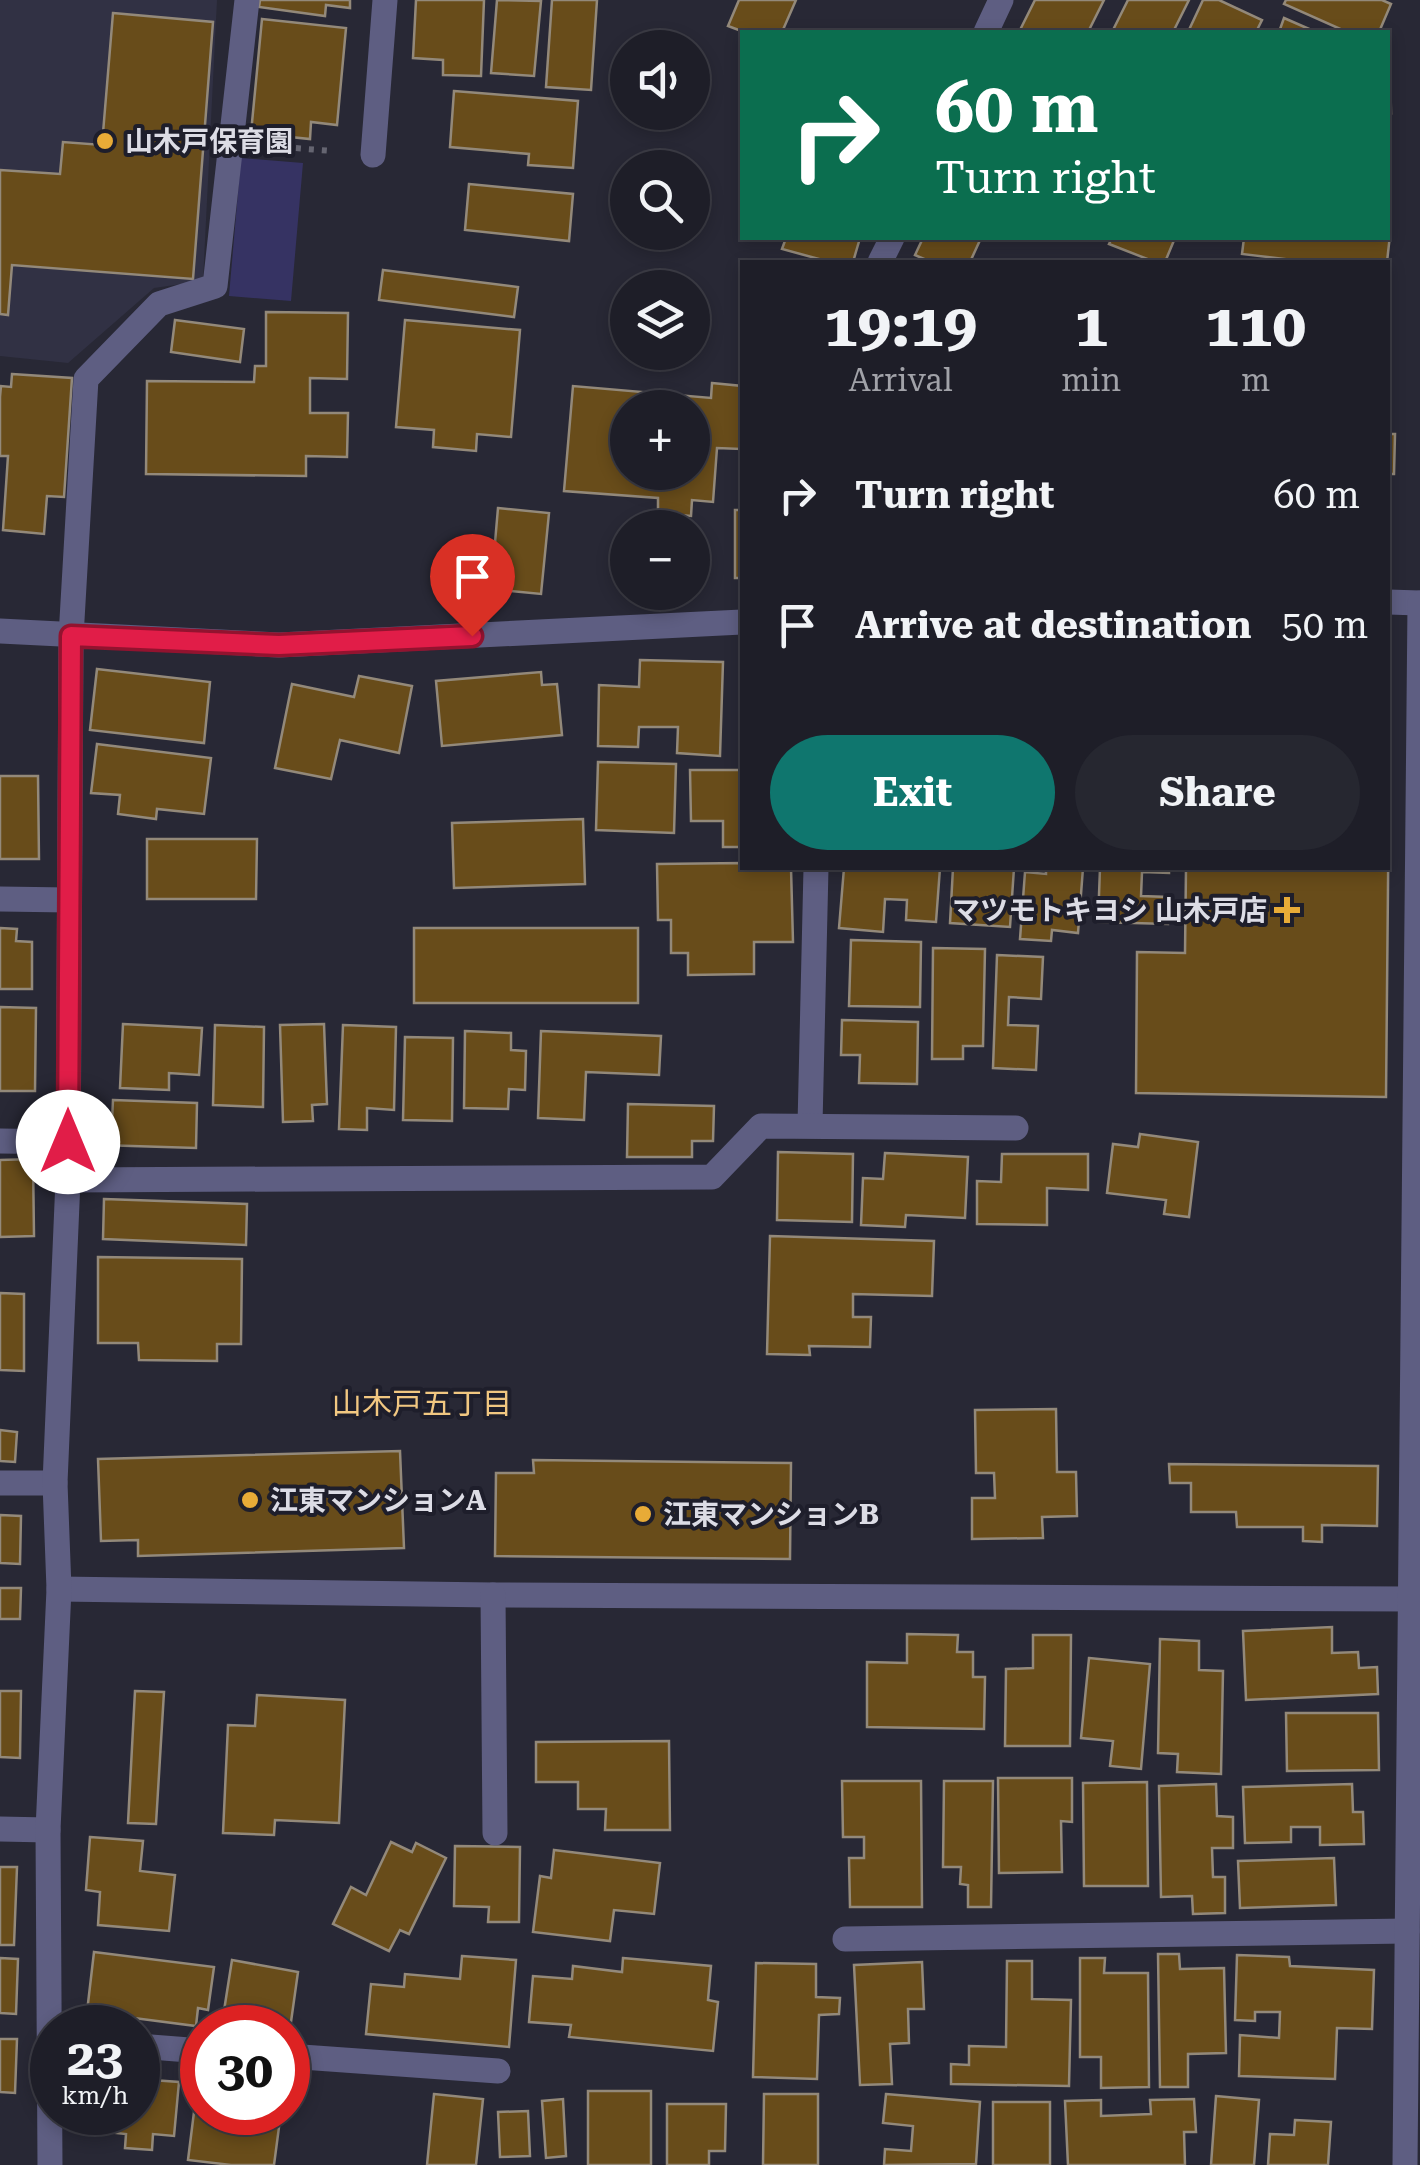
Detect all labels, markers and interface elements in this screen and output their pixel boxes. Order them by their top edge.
map controls [610,30,710,610]
button: sound [610,30,710,130]
text: 60 m [935,67,1099,149]
icon: right [770,70,900,200]
place label: 山木戸保育園 [125,125,293,158]
marker: 山木戸保育園 [94,130,116,152]
button: search [610,150,710,250]
text: Turn right [935,151,1156,204]
button: layers [610,270,710,370]
text: 19:19 [824,290,977,361]
text: 1 [1074,290,1108,361]
text: 110 [1205,290,1306,361]
text: Arrival [849,361,953,399]
text: min [1061,361,1121,399]
text: m [1241,361,1270,399]
button: + [610,390,710,490]
icon: right [770,468,825,523]
text: Turn right [855,473,1054,517]
text: 60 m [1273,473,1360,517]
button: − [610,510,710,610]
pin [430,534,515,637]
icon: arrive [445,549,500,604]
icon: arrive [770,598,825,653]
text: Arrive at destination [855,603,1251,647]
text: 50 m [1281,603,1368,647]
button: Exit [770,735,1055,850]
button: Share [1075,735,1360,850]
place label: マツモトキヨシ 山木戸店 [952,894,1267,927]
marker: マツモトキヨシ 山木戸店 [1276,899,1298,921]
position arrow [16,1090,120,1194]
district label: 山木戸五丁目 [332,1386,512,1421]
place label: 江東マンションA [270,1484,486,1517]
marker: 江東マンションA [239,1489,261,1511]
place label: 江東マンションB [663,1498,879,1531]
marker: 江東マンションB [632,1503,654,1525]
speed limit sign: 30 [180,2005,310,2135]
text: 23 [67,2029,123,2087]
text: km/h [62,2081,128,2110]

